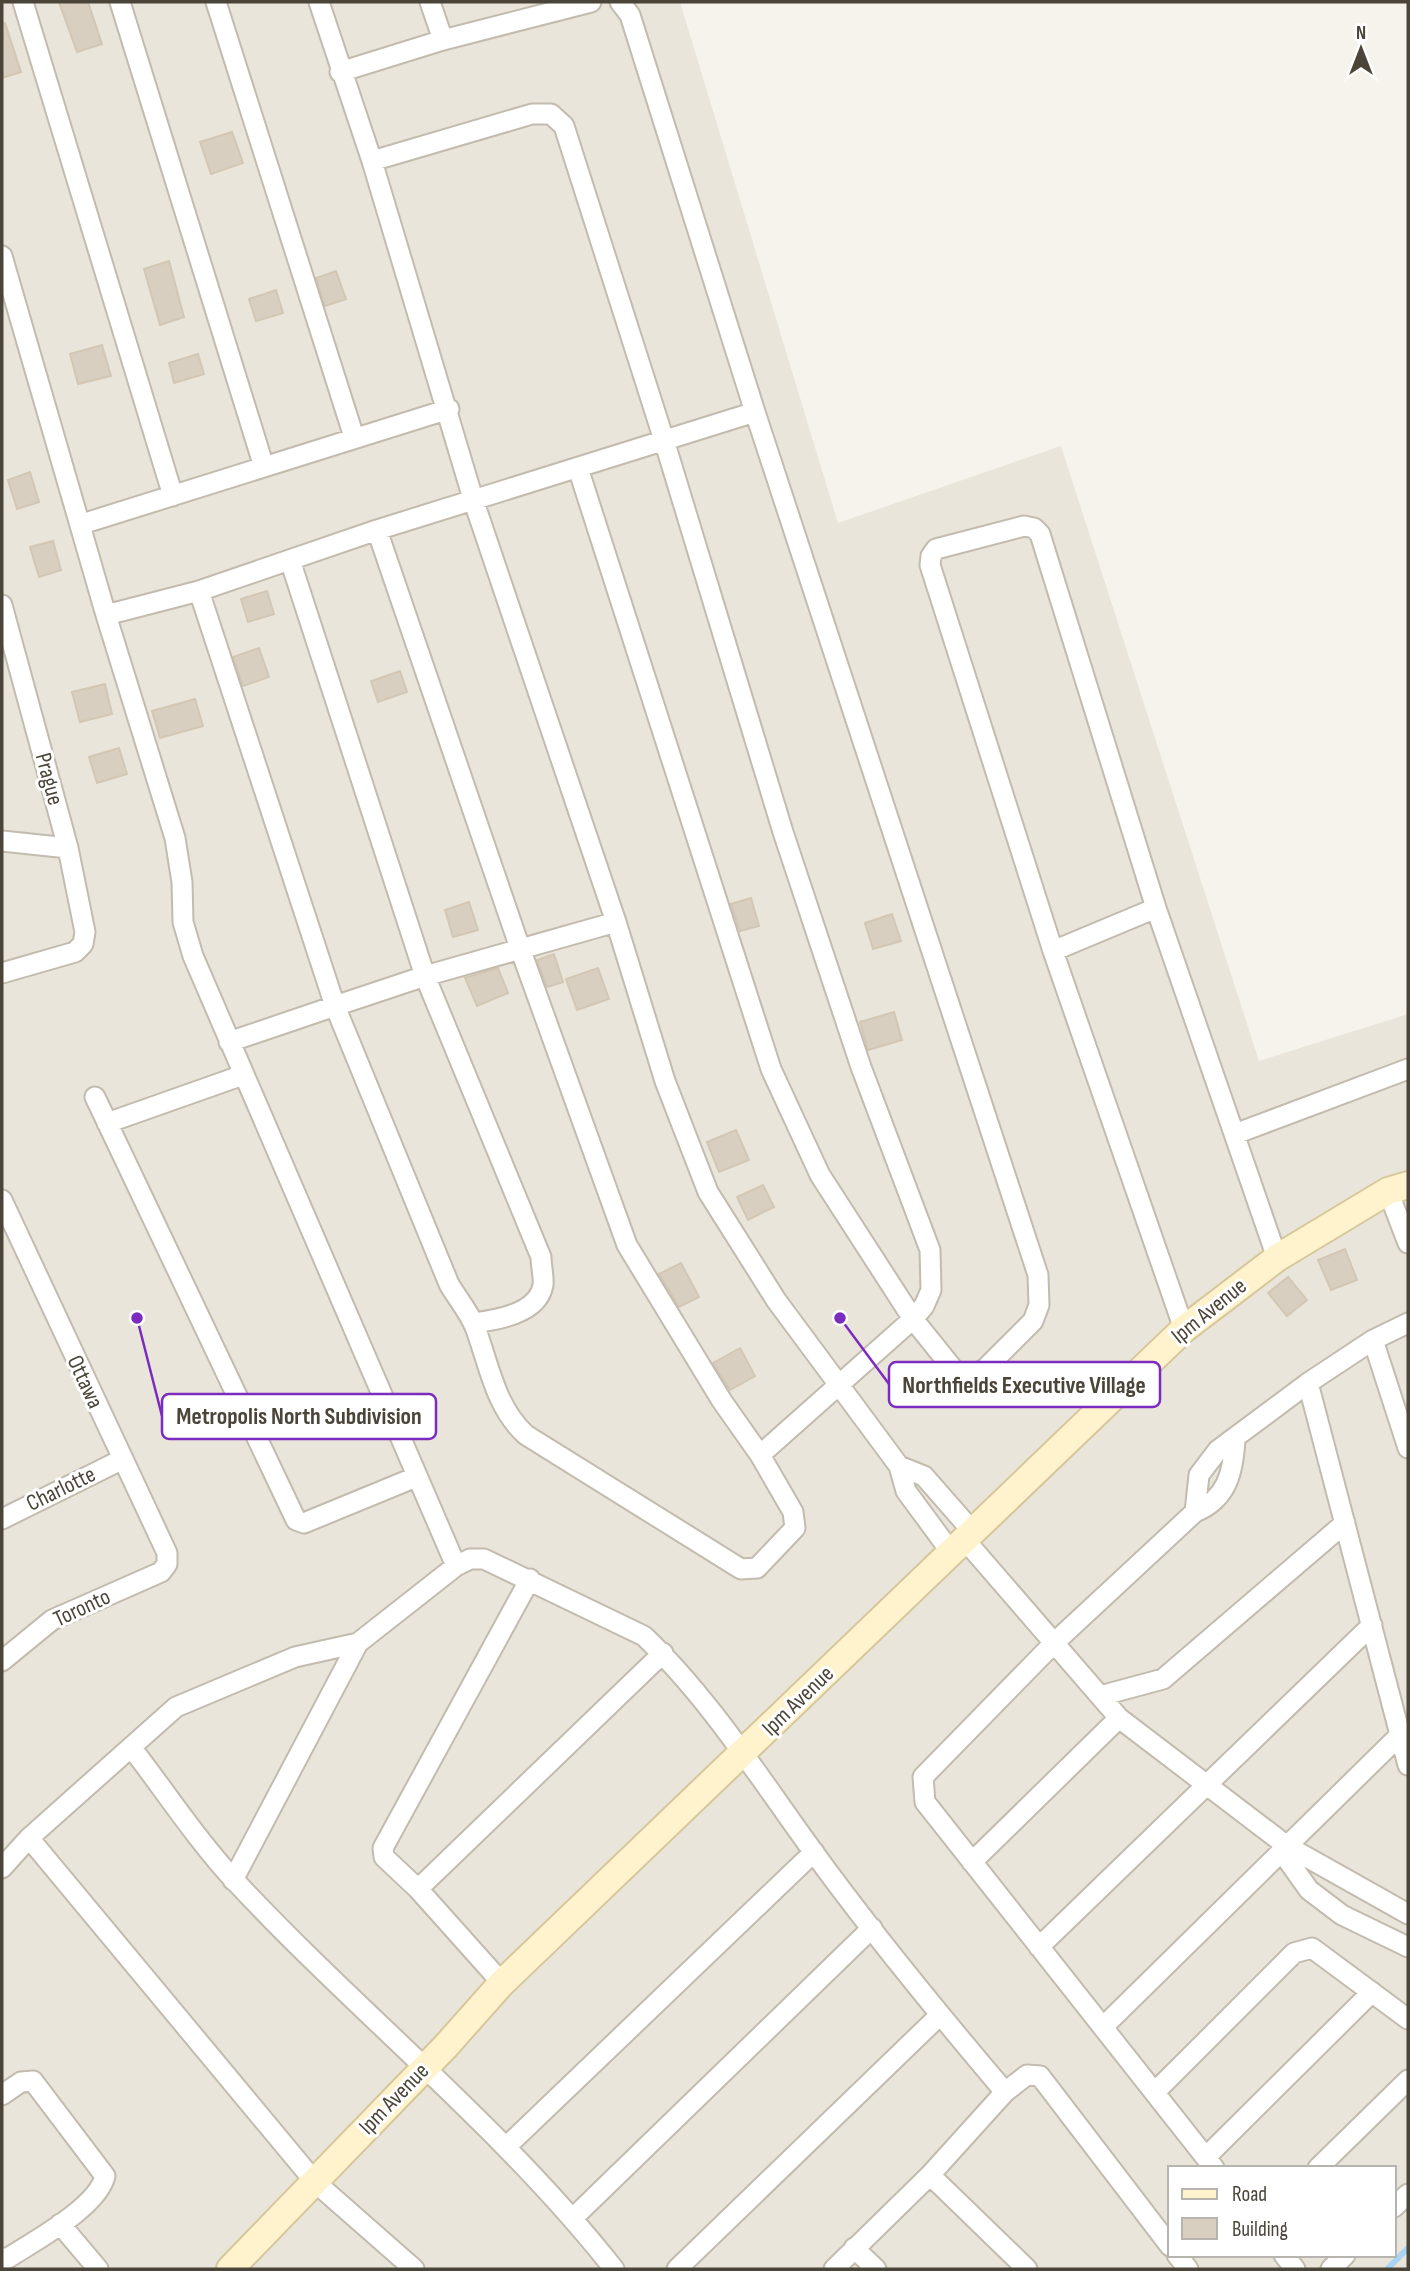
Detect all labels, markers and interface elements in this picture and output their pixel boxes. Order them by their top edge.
north arrow [1326,14,1396,84]
text: N [1356,22,1366,45]
street label: Prague [29,750,69,808]
street label: Ipm Avenue [1166,1272,1252,1350]
street label: Ottawa [61,1351,109,1413]
callout: Northfields Executive Village [889,1362,1160,1407]
text: Northfields Executive Village [902,1371,1146,1400]
callout: Metropolis North Subdivision [162,1394,436,1439]
text: Metropolis North Subdivision [176,1402,422,1431]
street label: Charlotte [22,1460,100,1518]
street label: Toronto [49,1583,115,1633]
street label: Ipm Avenue [756,1660,840,1742]
street label: Ipm Avenue [353,2057,435,2141]
legend [1168,2166,1396,2257]
text: Road [1232,2182,1267,2207]
text: Building [1232,2217,1288,2242]

